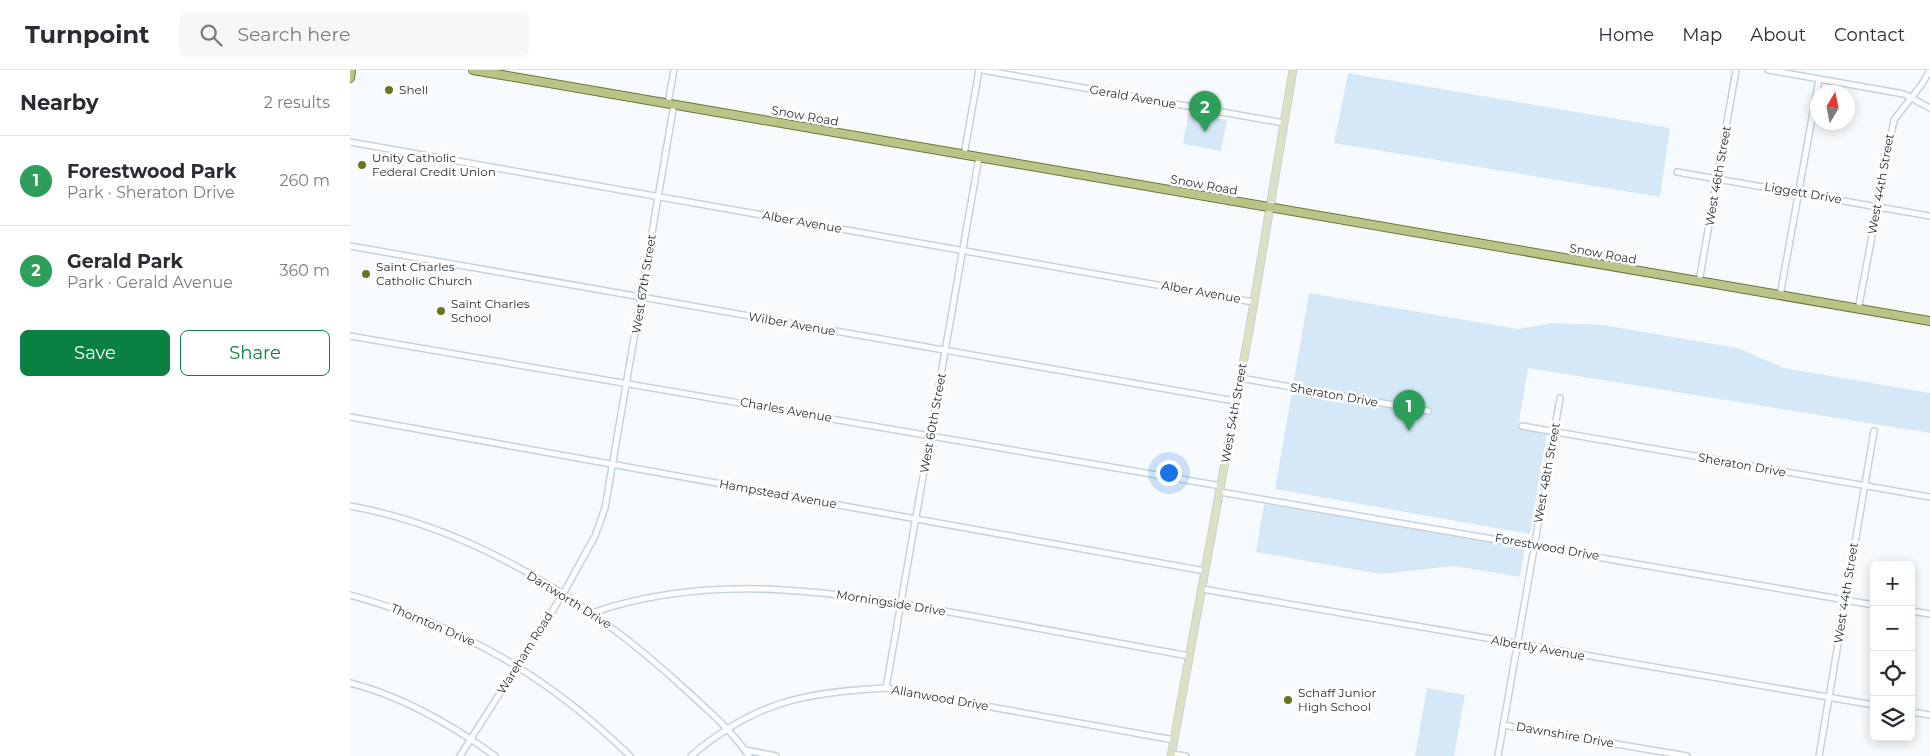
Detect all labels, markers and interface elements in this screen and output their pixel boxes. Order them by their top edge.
search box [179,12,529,57]
text: Turnpoint [25,20,149,49]
icon: search [197,21,225,49]
text: Search here [237,23,350,46]
text: Home [1598,24,1654,46]
text: Map [1682,24,1722,46]
text: About [1750,24,1806,46]
text: Contact [1834,24,1905,46]
place label: Shell [399,82,428,97]
street label: Gerald Avenue [1089,82,1178,112]
marker: Shell [383,84,395,96]
north arrow [1810,85,1855,130]
text: Nearby [20,90,99,115]
pin: 2 [1189,91,1221,132]
text: 2 results [264,93,330,112]
street label: Snow Road [770,102,840,129]
street label: West 46th Street [1701,125,1734,227]
street label: West 44th Street [1864,132,1897,235]
place label: Unity Catholic Federal Credit Union [372,150,496,179]
marker: Unity Catholic Federal Credit Union [356,159,368,171]
text: Forestwood Park [67,160,236,183]
text: 1 [33,171,39,190]
text: 260 m [279,171,330,190]
street label: Snow Road [1169,171,1239,198]
street label: Liggett Drive [1763,178,1843,207]
text: Park · Sheraton Drive [67,183,235,202]
street label: Alber Avenue [761,207,843,236]
street label: West 67th Street [628,233,659,335]
street label: Snow Road [1568,240,1638,267]
text: Gerald Park [67,250,183,273]
place label: Saint Charles Catholic Church [376,259,472,288]
text: 2 [31,261,41,280]
text: 360 m [279,261,330,280]
marker: Saint Charles Catholic Church [360,268,372,280]
text: Park · Gerald Avenue [67,273,233,292]
street label: Alber Avenue [1160,277,1242,306]
place label: Saint Charles School [451,296,530,325]
marker: Saint Charles School [435,305,447,317]
street label: Wilber Avenue [747,308,837,339]
button: Save [20,330,170,376]
button: Share [180,330,330,376]
street label: West 54th Street [1217,362,1250,464]
street label: West 60th Street [916,371,949,474]
street label: Sheraton Drive [1289,379,1379,410]
pin: 1 [1393,390,1425,431]
street label: Charles Avenue [739,394,833,425]
street label: West 48th Street [1530,421,1563,524]
street label: Sheraton Drive [1697,449,1787,480]
your location [1156,460,1182,486]
street label: Hampstead Avenue [718,476,838,511]
street label: Forestwood Drive [1494,530,1600,563]
street label: West 44th Street [1830,541,1861,645]
map controls [1870,561,1915,741]
button: + [1870,561,1915,606]
street label: Dartworth Drive [524,567,614,632]
street label: Morningside Drive [835,586,947,619]
street label: Thornton Drive [389,600,478,649]
button: − [1870,606,1915,651]
street label: Wareham Road [493,609,556,697]
street label: Albertly Avenue [1490,632,1586,663]
button: locate [1870,651,1915,696]
street label: Allanwood Drive [890,682,990,713]
place label: Schaff Junior High School [1298,685,1376,714]
marker: Schaff Junior High School [1282,694,1294,706]
button: layers [1870,696,1915,741]
street label: Dawnshire Drive [1515,719,1615,751]

